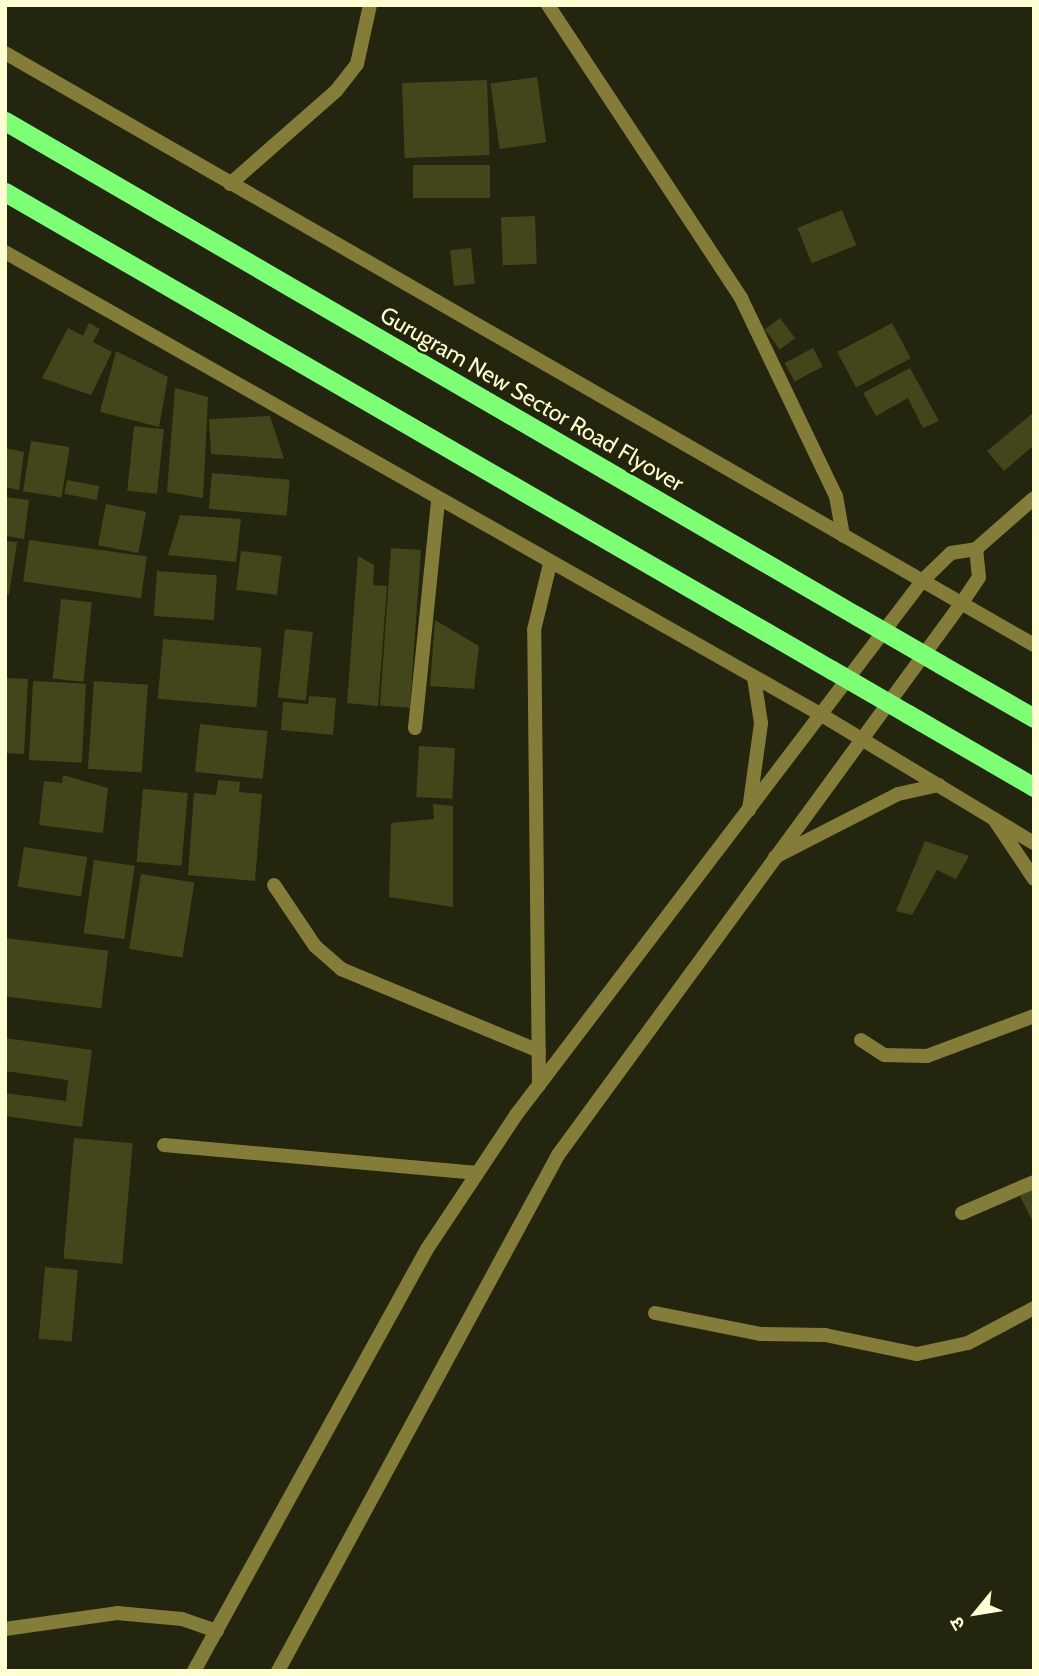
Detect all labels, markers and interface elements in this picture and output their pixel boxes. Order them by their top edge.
street label: Gurugram New Sector Road Flyover [375,301,689,497]
north arrow [941,1578,1011,1648]
text: उ [945,1613,970,1634]

